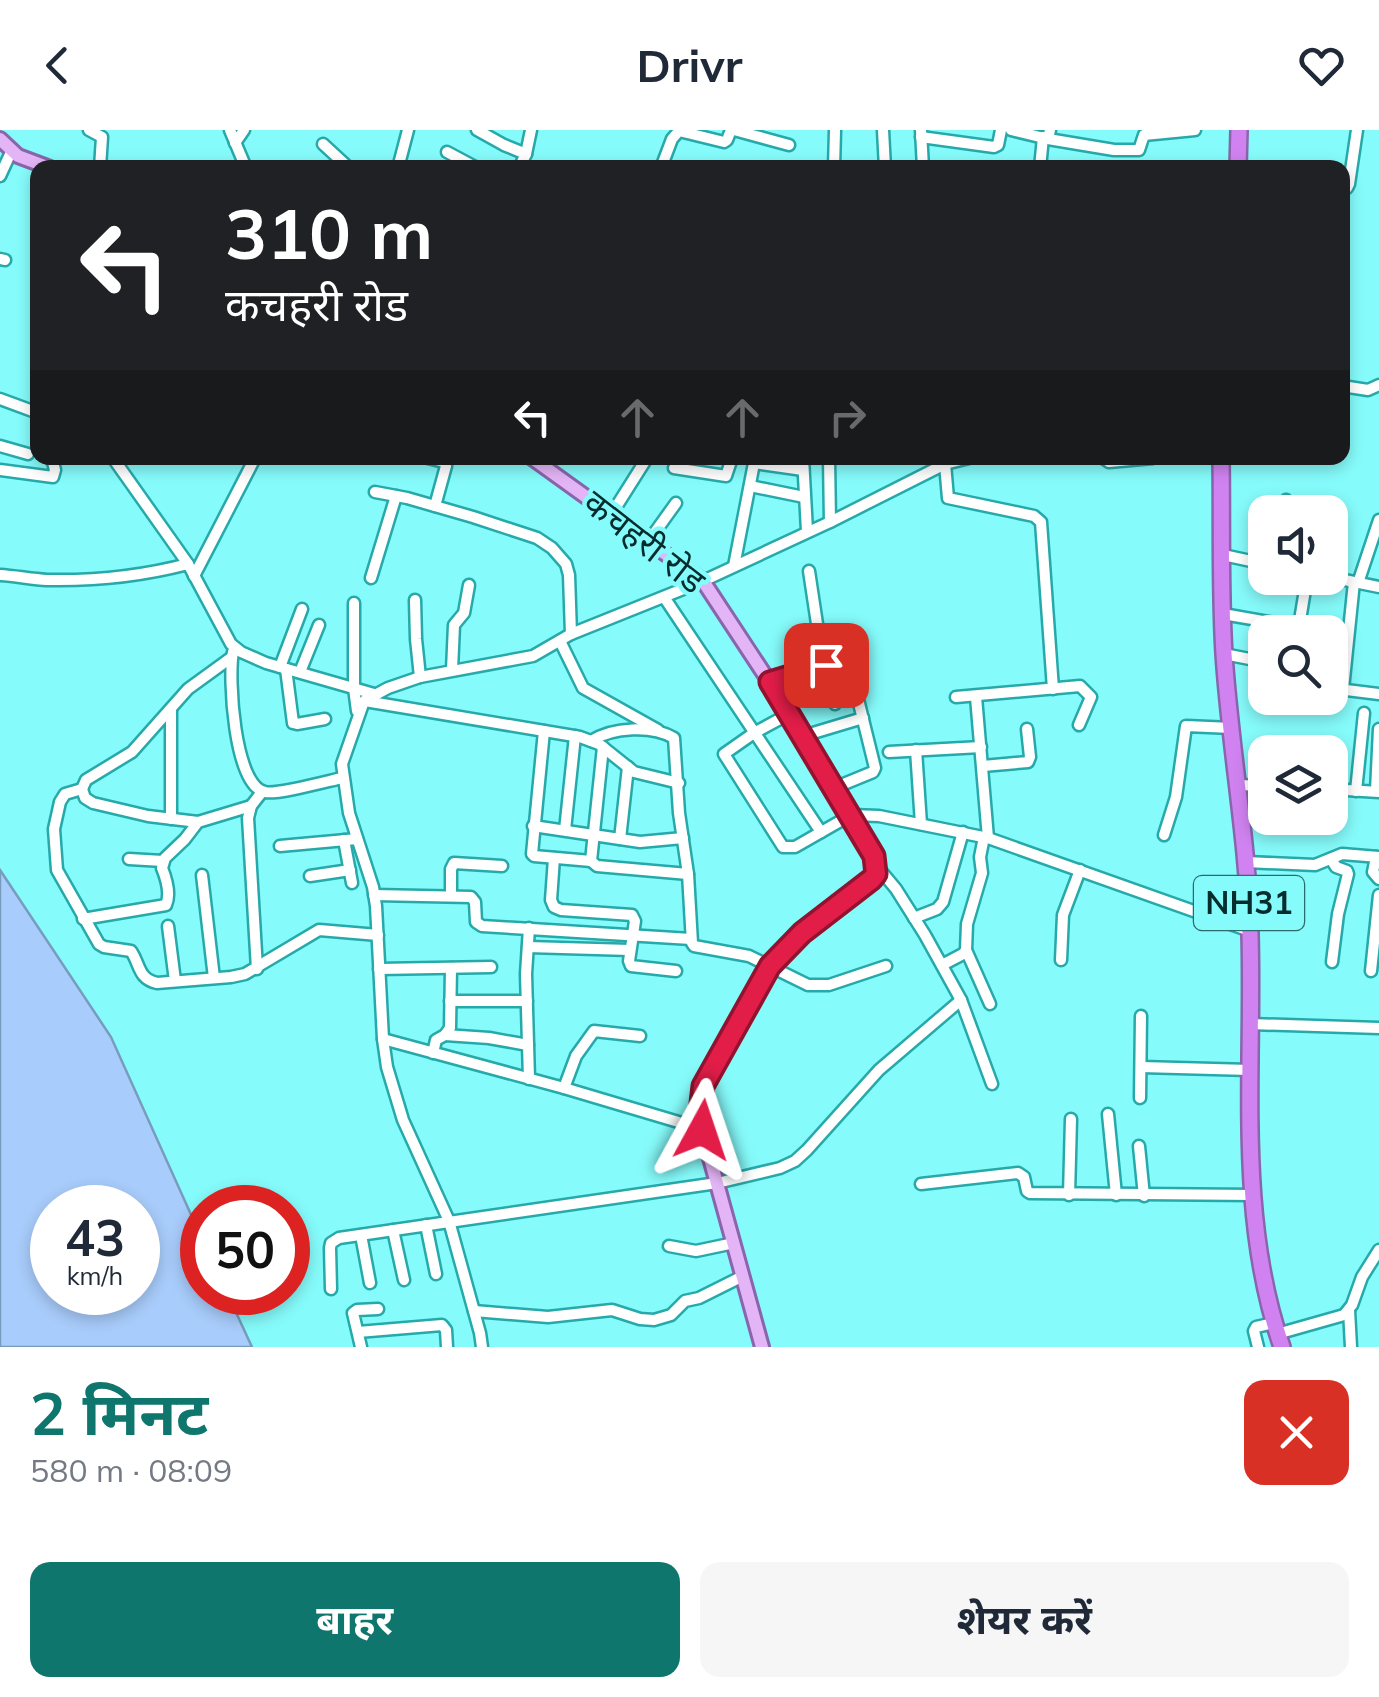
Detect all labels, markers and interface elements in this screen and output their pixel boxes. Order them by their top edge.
text: Drivr [637,37,742,93]
icon: back [30,38,85,93]
icon: heart [1294,38,1349,93]
text: 310 m [225,189,433,277]
icon: left [60,200,190,330]
text: कचहरी रोड [225,276,408,332]
icon: left [505,390,560,445]
icon: ahead [610,390,665,445]
icon: ahead [715,390,770,445]
icon: right [820,390,875,445]
street label: कचहरी रोड [575,480,715,603]
map controls [1248,495,1348,835]
button: sound [1248,495,1348,595]
button: search [1248,615,1348,715]
pin [784,623,869,708]
icon: arrive [799,638,854,693]
button: layers [1248,735,1348,835]
road number: NH31 [1194,876,1304,930]
position arrow [650,1078,754,1182]
speed limit sign: 50 [180,1185,310,1315]
text: 43 [65,1206,125,1269]
text: km/h [67,1260,123,1291]
text: 2 मिनट [30,1375,208,1450]
button: close [1244,1380,1349,1485]
text: 580 m · 08:09 [30,1450,232,1490]
button: बाहर [30,1562,680,1677]
button: शेयर करें [700,1562,1349,1677]

